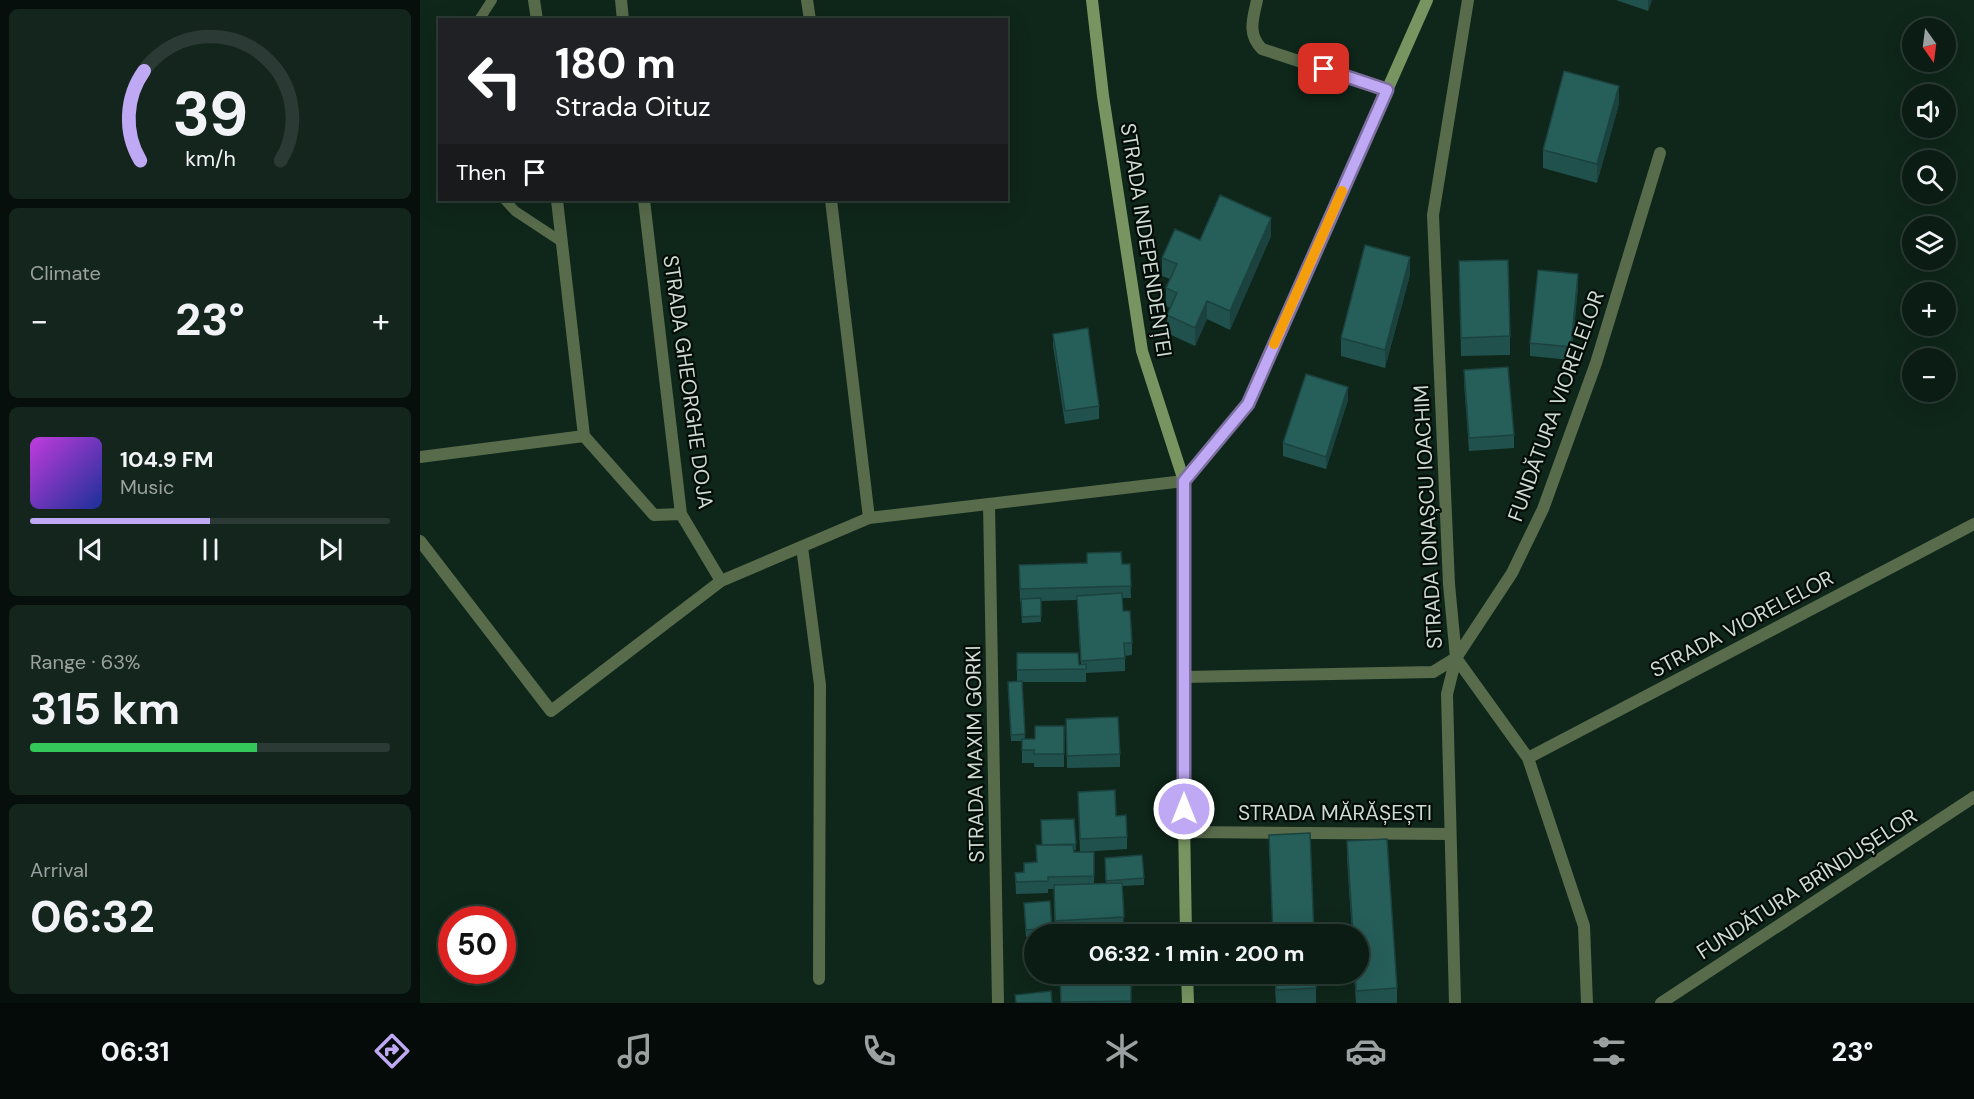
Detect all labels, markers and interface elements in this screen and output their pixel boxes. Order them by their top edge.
north arrow [1902,18,1956,72]
map controls [1902,18,1956,402]
text: 180 m [555,36,676,91]
icon: left [456,42,534,120]
pin [1298,43,1349,94]
icon: arrive [1307,52,1340,85]
text: 39 [172,73,248,154]
button: sound [1902,84,1956,138]
text: Strada Oituz [555,89,711,124]
street label: STRADA INDEPENDENȚEI [1114,121,1178,359]
text: km/h [185,145,235,173]
button: search [1902,150,1956,204]
icon: arrive [518,156,551,189]
text: Then [456,158,506,187]
button: layers [1902,216,1956,270]
street label: STRADA GHEORGHE DOJA [656,253,720,511]
text: Climate [30,260,101,286]
button: + [1902,282,1956,336]
street label: FUNDĂTURA VIORELELOR [1501,287,1611,525]
text: 23° [175,290,245,349]
text: − [30,299,48,342]
text: + [372,299,390,342]
button: − [1902,348,1956,402]
street label: STRADA IONAȘCU IOACHIM [1407,384,1449,650]
text: 104.9 FM [120,445,214,474]
text: Music [120,474,175,500]
icon: previous [74,533,107,566]
icon: pause [194,533,227,566]
icon: next [314,533,347,566]
street label: STRADA VIORELELOR [1645,564,1839,684]
street label: STRADA MAXIM GORKI [959,645,991,863]
text: Range · 63% [30,649,140,675]
text: 315 km [30,679,180,738]
position arrow [1152,777,1216,841]
street label: STRADA MĂRĂȘEȘTI [1238,799,1432,827]
street label: FUNDĂTURA BRÎNDUȘELOR [1691,802,1923,966]
text: Arrival [30,857,88,883]
text: 06:32 [30,887,155,946]
speed limit sign: 50 [438,906,516,984]
text: 06:32 · 1 min · 200 m [1089,939,1304,968]
icon: directions [371,1030,413,1072]
icon: music [614,1030,656,1072]
icon: phone [858,1030,900,1072]
icon: climate [1101,1030,1143,1072]
icon: car [1345,1030,1387,1072]
icon: filters [1588,1030,1630,1072]
text: 06:31 [101,1034,170,1069]
text: 23° [1832,1034,1873,1069]

